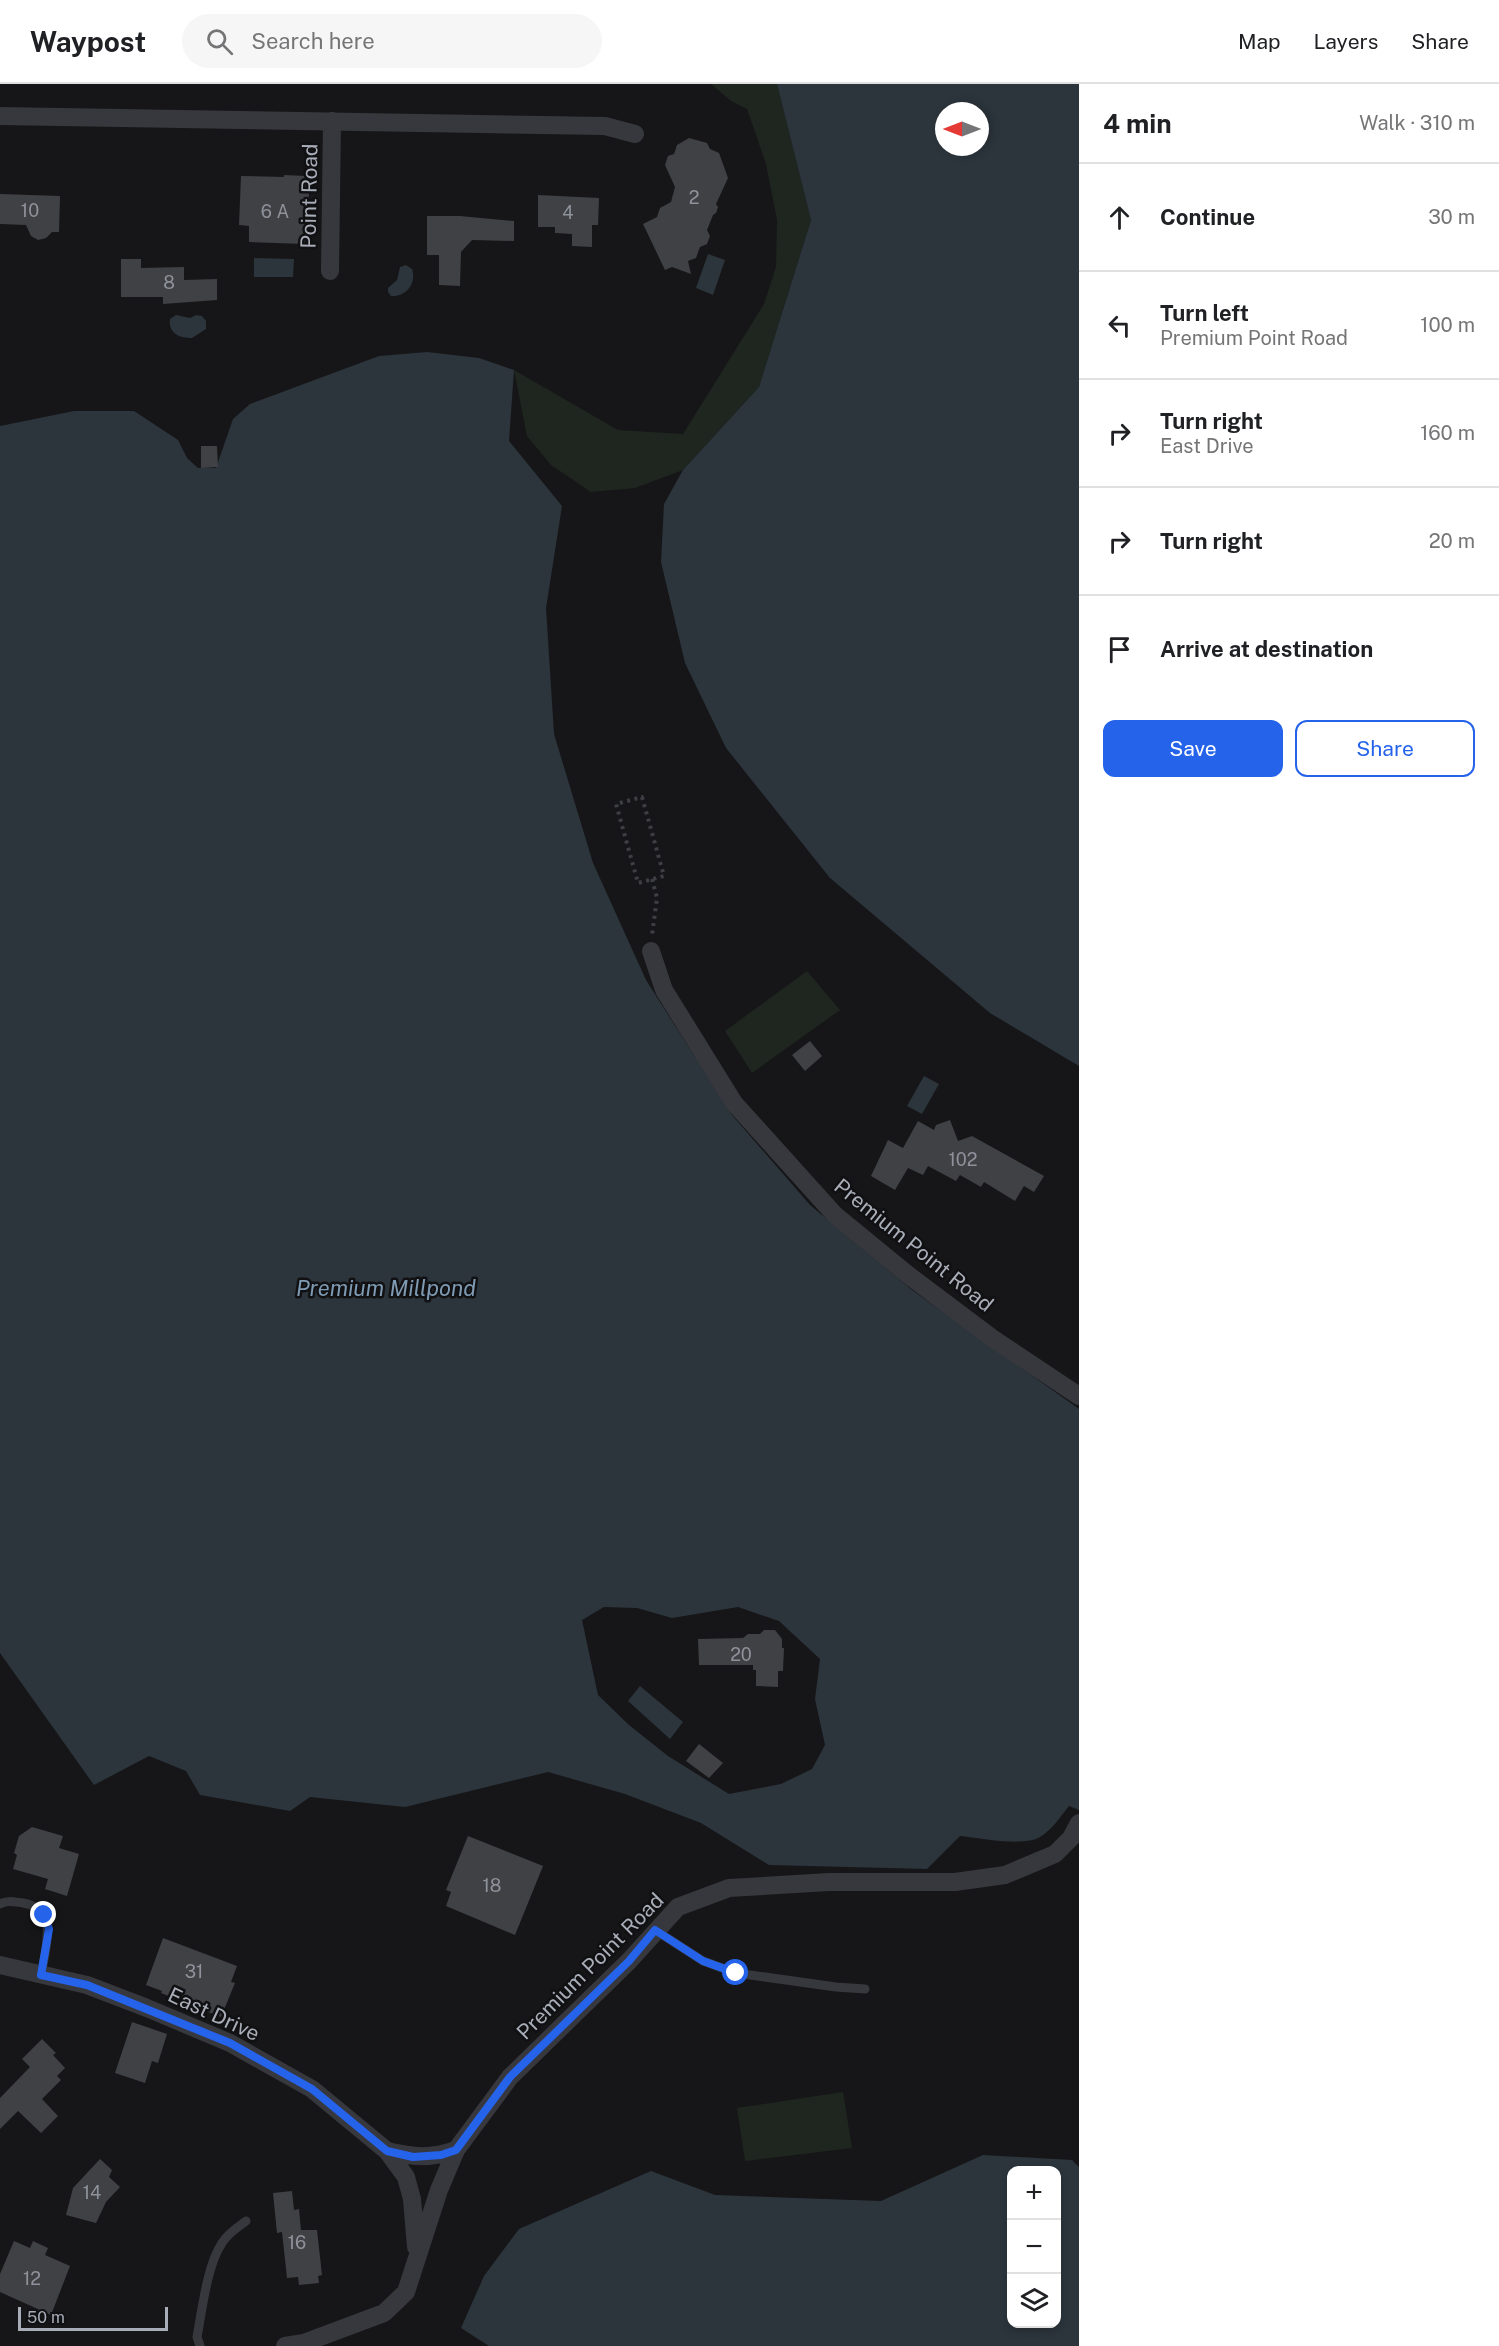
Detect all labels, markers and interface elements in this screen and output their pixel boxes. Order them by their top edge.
search box [182,14,602,68]
text: Waypost [30,25,146,58]
icon: search [203,25,236,58]
text: Search here [251,28,375,54]
text: Map [1238,29,1281,54]
text: Layers [1314,29,1378,54]
text: Share [1411,29,1469,54]
north arrow [935,102,989,156]
text: 4 min [1103,108,1172,139]
text: Walk · 310 m [1359,111,1475,135]
street label: Point Road [296,143,322,249]
house number: 2 [689,187,699,208]
house number: 10 [21,200,39,221]
house number: 6 A [261,201,289,222]
icon: ahead [1103,201,1136,234]
house number: 4 [562,202,574,223]
text: Continue [1160,204,1255,230]
text: 30 m [1428,205,1475,229]
house number: 8 [163,272,175,293]
text: Turn left [1160,300,1249,326]
icon: left [1103,309,1136,342]
text: 100 m [1420,313,1475,337]
text: Premium Point Road [1160,326,1348,350]
text: Turn right [1160,408,1263,434]
icon: right [1103,417,1136,450]
text: 160 m [1420,421,1475,445]
text: East Drive [1160,434,1254,458]
icon: right [1103,525,1136,558]
text: Turn right [1160,528,1263,554]
text: 20 m [1429,529,1475,553]
icon: arrive [1103,633,1136,666]
text: Arrive at destination [1160,636,1373,662]
button: Save [1103,720,1283,777]
button: Share [1295,720,1475,777]
house number: 102 [948,1149,978,1170]
street label: Premium Point Road [829,1173,999,1317]
water label: Premium Millpond [296,1275,476,1301]
house number: 20 [730,1644,752,1665]
house number: 18 [483,1875,501,1896]
street label: Premium Point Road [511,1887,669,2045]
route end [30,1901,56,1927]
route start [722,1959,748,1985]
house number: 31 [185,1961,203,1982]
street label: East Drive [164,1982,264,2046]
map controls [1007,2166,1061,2328]
button: + [1007,2166,1061,2220]
house number: 14 [83,2182,101,2203]
button: − [1007,2220,1061,2274]
house number: 16 [288,2232,306,2253]
house number: 12 [23,2268,41,2289]
button: layers [1007,2274,1061,2328]
scale bar [18,2304,168,2332]
text: 50 m [27,2308,65,2327]

